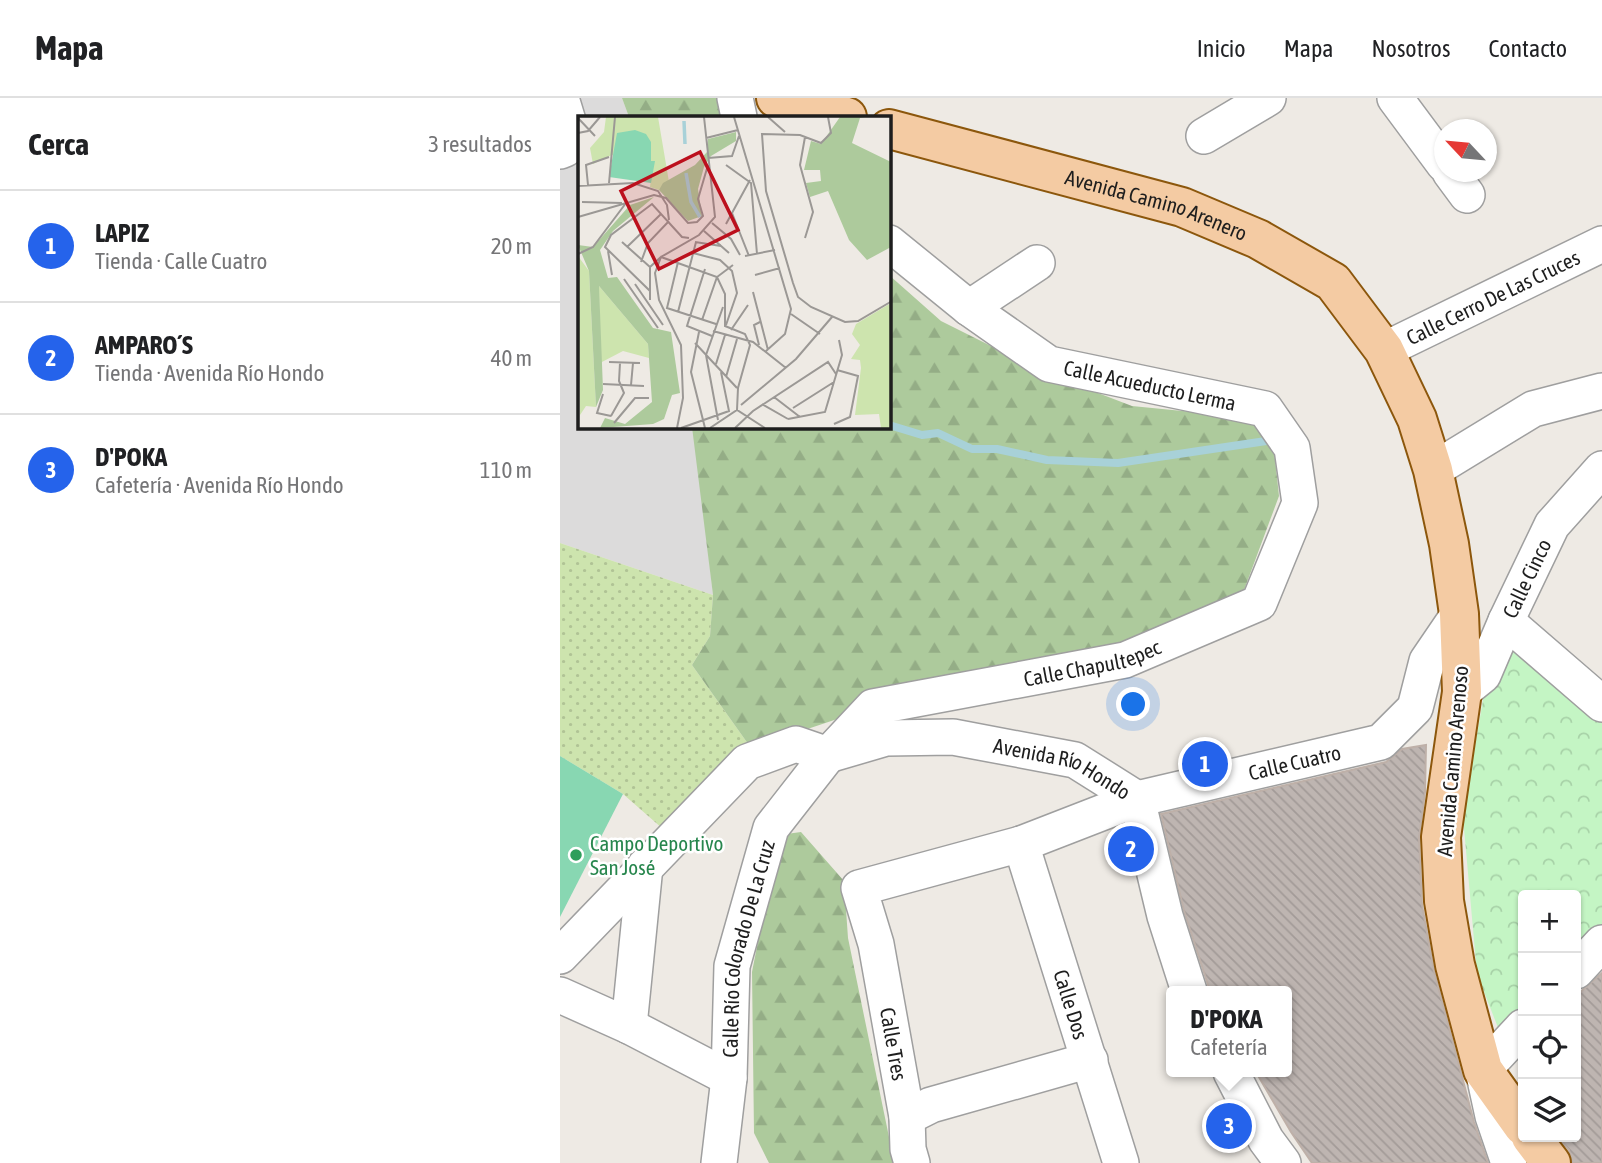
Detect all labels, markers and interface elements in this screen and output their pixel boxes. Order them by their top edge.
text: Mapa [35,29,103,67]
text: Inicio [1197,35,1246,62]
text: Mapa [1284,35,1333,62]
text: Nosotros [1371,35,1450,62]
text: Contacto [1488,35,1567,62]
inset map [578,116,891,429]
north arrow [1434,119,1497,182]
text: Cerca [28,127,89,161]
text: 3 resultados [428,131,532,157]
street label: Avenida Camino Arenero [1063,164,1251,245]
text: LAPIZ [95,218,149,248]
text: 1 [46,233,56,259]
text: 20 m [491,233,532,259]
street label: Calle Cerro De Las Cruces [1402,245,1583,349]
text: Tienda · Calle Cuatro [95,248,267,274]
text: AMPARO´S [95,330,193,360]
text: 2 [46,345,56,371]
text: 40 m [491,345,532,371]
street label: Calle Acueducto Lerma [1062,355,1238,415]
text: Tienda · Avenida Río Hondo [95,360,324,386]
text: D'POKA [95,442,167,472]
text: 3 [46,457,56,483]
text: 110 m [480,457,532,483]
text: Cafetería · Avenida Río Hondo [95,472,344,498]
street label: Calle Cinco [1497,535,1556,622]
street label: Calle Chapultepec [1022,634,1164,691]
street label: Avenida Camino Arenoso [1432,665,1472,857]
your location [1116,687,1150,721]
street label: Avenida Río Hondo [992,733,1135,804]
pin: 1 [1182,738,1228,790]
street label: Calle Cuatro [1246,740,1343,785]
pin: 2 [1108,823,1154,875]
place label: Campo Deportivo San José [590,831,723,879]
street label: Calle Río Colorado De La Cruz [718,837,779,1058]
marker: Campo Deportivo San José [568,847,584,863]
map controls [1518,890,1581,1142]
button: + [1518,890,1581,953]
button: − [1518,953,1581,1016]
street label: Calle Dos [1049,967,1093,1042]
popup [1166,986,1292,1077]
text: D'POKA [1190,1004,1263,1034]
street label: Calle Tres [876,1006,912,1082]
button: locate [1518,1016,1581,1079]
text: Cafetería [1190,1034,1268,1060]
button: layers [1518,1079,1581,1142]
pin: 3 [1206,1100,1252,1152]

